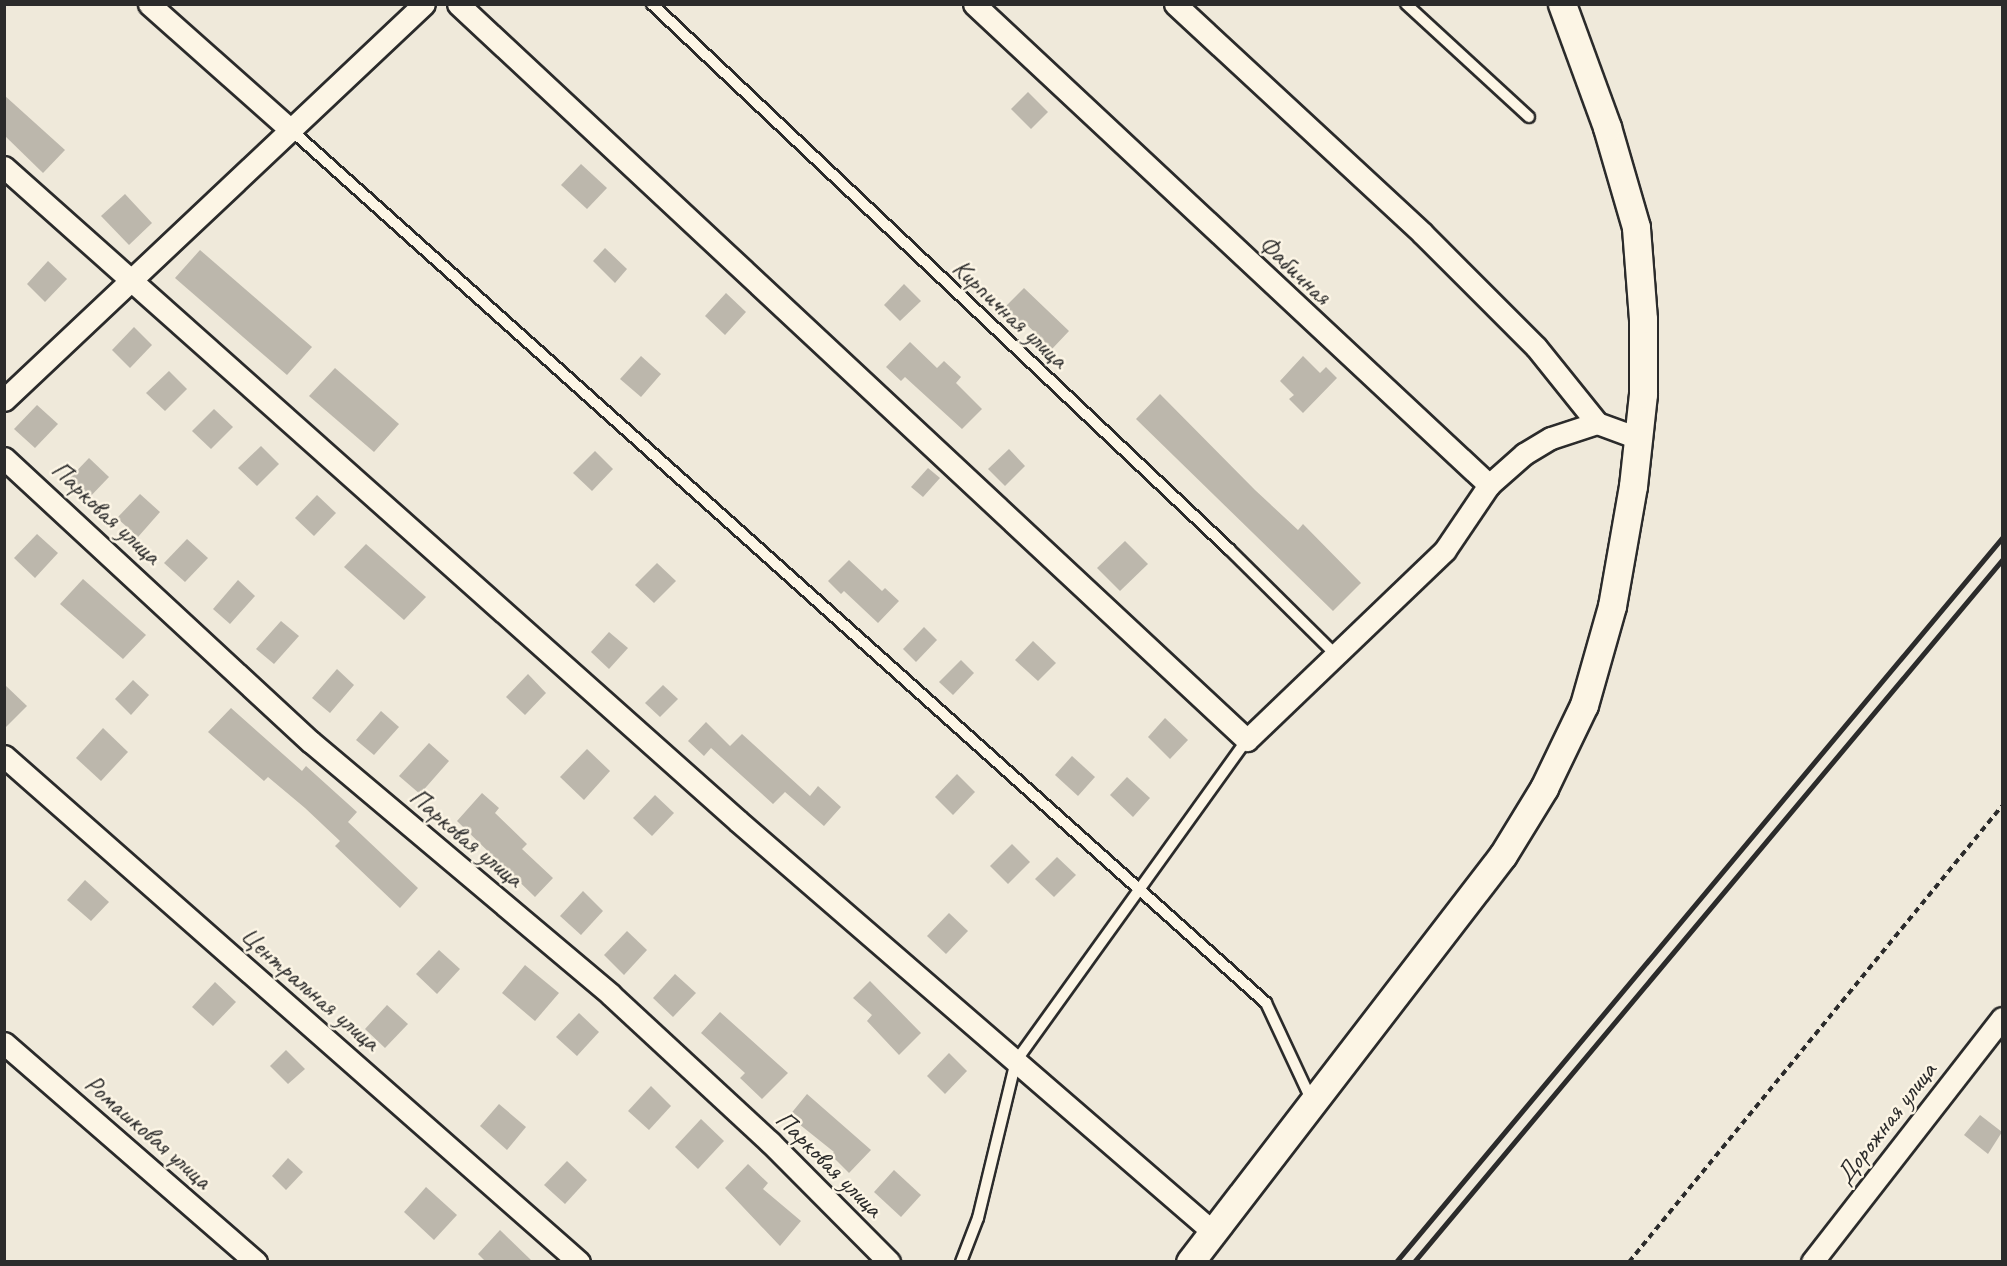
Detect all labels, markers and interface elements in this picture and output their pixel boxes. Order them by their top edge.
street label: Фабичная [1252,228,1338,312]
street label: Кирпичная улица [945,252,1075,376]
street label: Парковая улица [44,454,168,572]
street label: Парковая улица [402,781,530,895]
street label: Центральная улица [234,920,386,1058]
street label: Дорожная улица [1828,1055,1944,1191]
street label: Ромашковая улица [77,1067,219,1197]
street label: Парковая улица [769,1104,889,1224]

